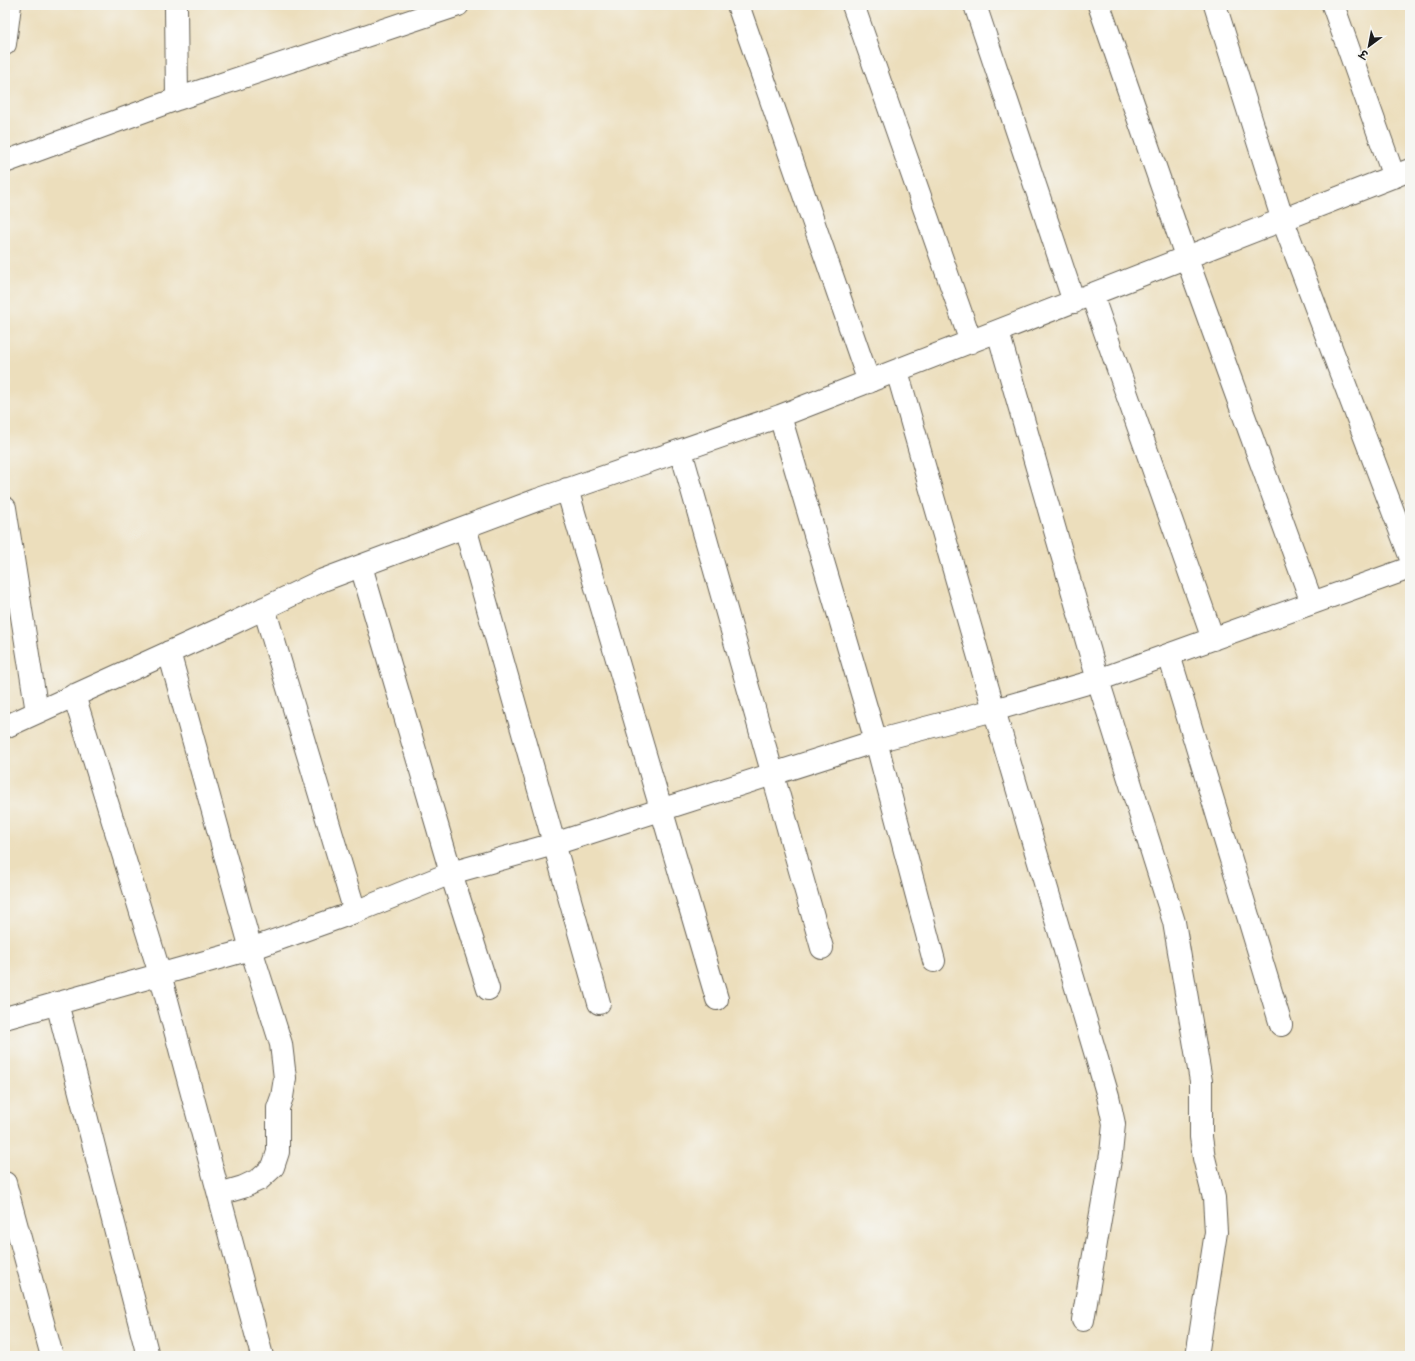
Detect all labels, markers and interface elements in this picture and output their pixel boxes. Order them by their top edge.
north arrow [1349,26,1389,66]
text: उ [1356,46,1371,62]

